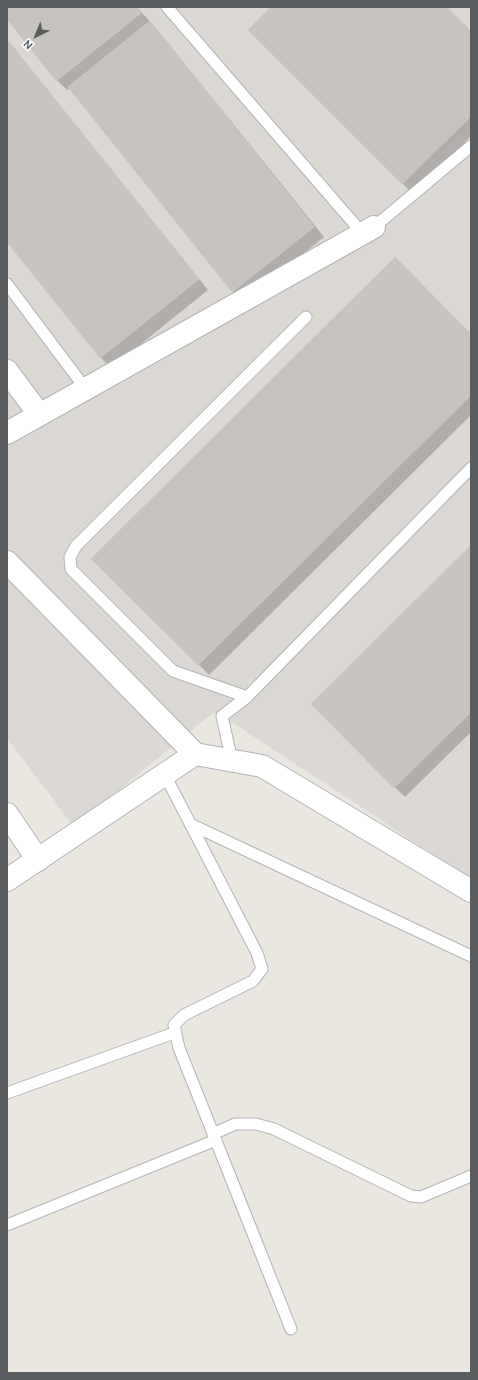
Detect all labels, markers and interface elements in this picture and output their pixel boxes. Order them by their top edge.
north arrow [16,16,56,56]
text: N [20,37,35,53]

